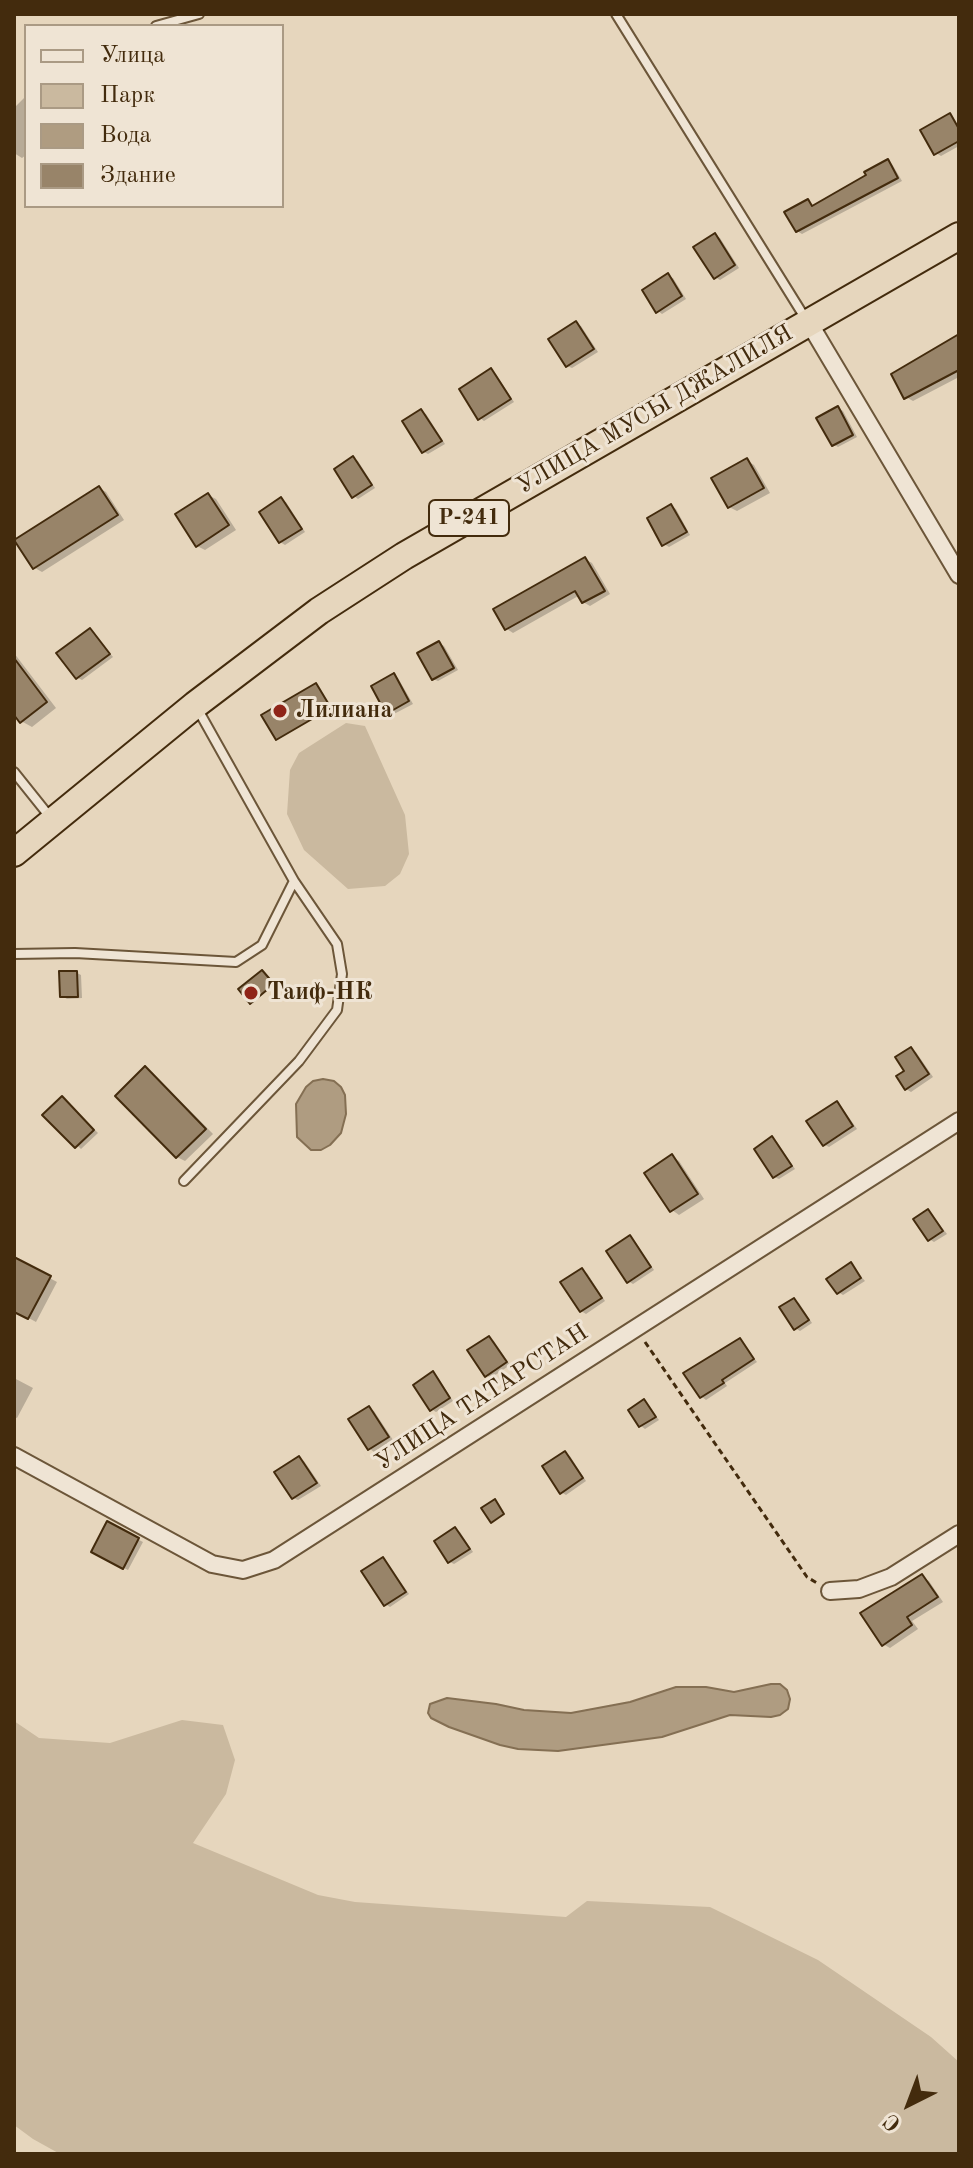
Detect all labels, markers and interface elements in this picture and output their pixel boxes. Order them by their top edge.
legend [24,24,284,208]
text: Улица [100,44,165,68]
text: Парк [100,84,155,108]
text: Вода [100,124,151,148]
text: Здание [100,164,176,188]
street label: УЛИЦА МУСЫ ДЖАЛИЛЯ [512,319,798,501]
road number: Р-241 [429,500,509,536]
place label: Лилиана [296,697,393,725]
marker: Лилиана [271,702,289,720]
place label: Таиф-НК [267,979,372,1007]
marker: Таиф-НК [242,984,260,1002]
street label: УЛИЦА ТАТАРСТАН [370,1318,594,1478]
north arrow [869,2064,949,2144]
text: С [880,2109,906,2135]

